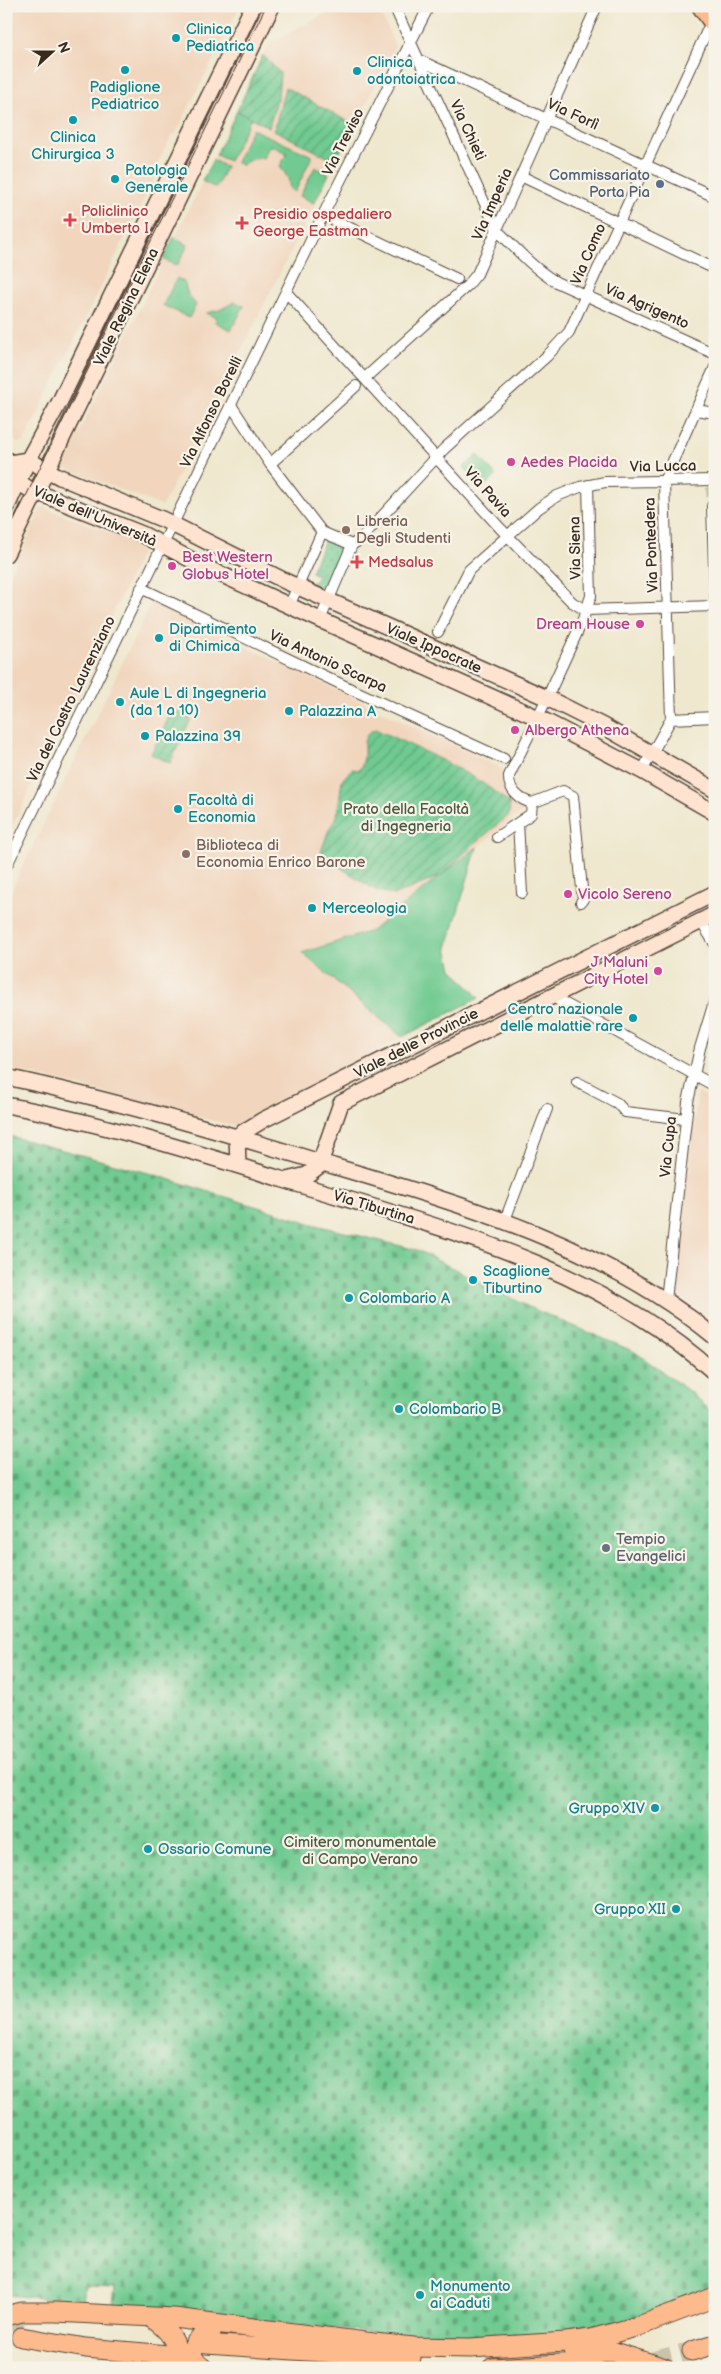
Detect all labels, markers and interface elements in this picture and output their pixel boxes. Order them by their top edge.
place label: Clinica Pediatrica [186,20,254,56]
north arrow [28,28,78,78]
marker: Clinica Pediatrica [170,32,182,44]
text: N [54,40,73,55]
place label: Clinica odontoiatrica [367,53,456,89]
marker: Padiglione Pediatrico [119,64,131,76]
marker: Clinica odontoiatrica [351,65,363,77]
place label: Padiglione Pediatrico [90,78,161,114]
street label: Via Forlì [544,94,602,135]
street label: Via Chieti [445,97,490,164]
street label: Via Treviso [318,105,369,179]
marker: Clinica Chirurgica 3 [67,114,79,126]
place label: Clinica Chirurgica 3 [31,128,115,164]
place label: Patologia Generale [125,161,188,197]
street label: Via Imperia [468,165,517,243]
place label: Commissariato Porta Pia [549,166,650,202]
marker: Patologia Generale [109,173,121,185]
marker: Commissariato Porta Pia [654,178,666,190]
place label: Policlinico Umberto I [81,202,149,238]
place label: Presidio ospedaliero George Eastman [253,205,392,241]
marker: Policlinico Umberto I [63,213,77,227]
marker: Presidio ospedaliero George Eastman [235,216,249,230]
street label: Via Como [566,220,610,288]
street label: Viale Regina Elena [90,245,163,369]
street label: Via Agrigento [602,279,692,334]
street label: Via Alfonso Borelli [176,353,247,471]
place label: Aedes Placida [521,453,617,472]
marker: Aedes Placida [505,456,517,468]
street label: Via Lucca [629,456,697,477]
street label: Via Pavia [460,463,515,522]
street label: Viale dell'Università [30,482,159,551]
street label: Via Pontedera [640,497,663,593]
place label: Libreria Degli Studenti [356,512,451,548]
street label: Via Siena [565,516,586,580]
marker: Libreria Degli Studenti [340,524,352,536]
place label: Best Western Globus Hotel [182,548,273,584]
place label: Medsalus [368,553,434,572]
marker: Medsalus [350,555,364,569]
marker: Best Western Globus Hotel [166,560,178,572]
street label: Via del Castro Laurenziano [23,613,120,785]
place label: Dream House [536,615,630,634]
marker: Dream House [634,618,646,630]
street label: Viale Ippocrate [383,619,485,678]
place label: Dipartimento di Chimica [169,620,257,656]
street label: Via Antonio Scarpa [266,626,390,697]
marker: Dipartimento di Chimica [153,632,165,644]
place label: Aule L di Ingegneria (da 1 a 10) [130,684,267,720]
marker: Aule L di Ingegneria (da 1 a 10) [114,696,126,708]
place label: Palazzina A [299,702,377,721]
marker: Palazzina A [283,705,295,717]
place label: Albergo Athena [525,721,629,740]
marker: Albergo Athena [509,724,521,736]
place label: Palazzina 39 [155,727,241,746]
marker: Palazzina 39 [139,730,151,742]
place label: Facoltà di Economia [188,791,256,827]
park label: Prato della Facoltà di Ingegneria [343,800,469,836]
marker: Facoltà di Economia [172,803,184,815]
place label: Biblioteca di Economia Enrico Barone [196,836,366,872]
marker: Biblioteca di Economia Enrico Barone [180,848,192,860]
place label: Vicolo Sereno [578,885,672,904]
marker: Vicolo Sereno [562,888,574,900]
place label: Merceologia [322,899,407,918]
marker: Merceologia [306,902,318,914]
place label: J Maluni City Hotel [584,953,648,989]
marker: J Maluni City Hotel [652,965,664,977]
place label: Centro nazionale delle malattie rare [500,1000,623,1036]
street label: Viale delle Provincie [351,1004,482,1083]
marker: Centro nazionale delle malattie rare [627,1012,639,1024]
street label: Via Cupa [656,1115,681,1179]
street label: Via Tiburtina [331,1186,417,1229]
place label: Scaglione Tiburtino [483,1262,550,1298]
marker: Scaglione Tiburtino [467,1274,479,1286]
place label: Colombario A [359,1289,451,1308]
marker: Colombario A [343,1292,355,1304]
place label: Colombario B [409,1400,501,1419]
marker: Colombario B [393,1403,405,1415]
place label: Tempio Evangelici [616,1530,686,1566]
marker: Tempio Evangelici [600,1542,612,1554]
place label: Gruppo XIV [568,1799,646,1818]
marker: Gruppo XIV [649,1802,661,1814]
park label: Cimitero monumentale di Campo Verano [283,1833,437,1869]
place label: Ossario Comune [158,1840,272,1859]
marker: Ossario Comune [142,1843,154,1855]
place label: Gruppo XII [594,1900,666,1919]
marker: Gruppo XII [670,1903,682,1915]
place label: Monumento ai Caduti [430,2277,511,2313]
marker: Monumento ai Caduti [414,2289,426,2301]

